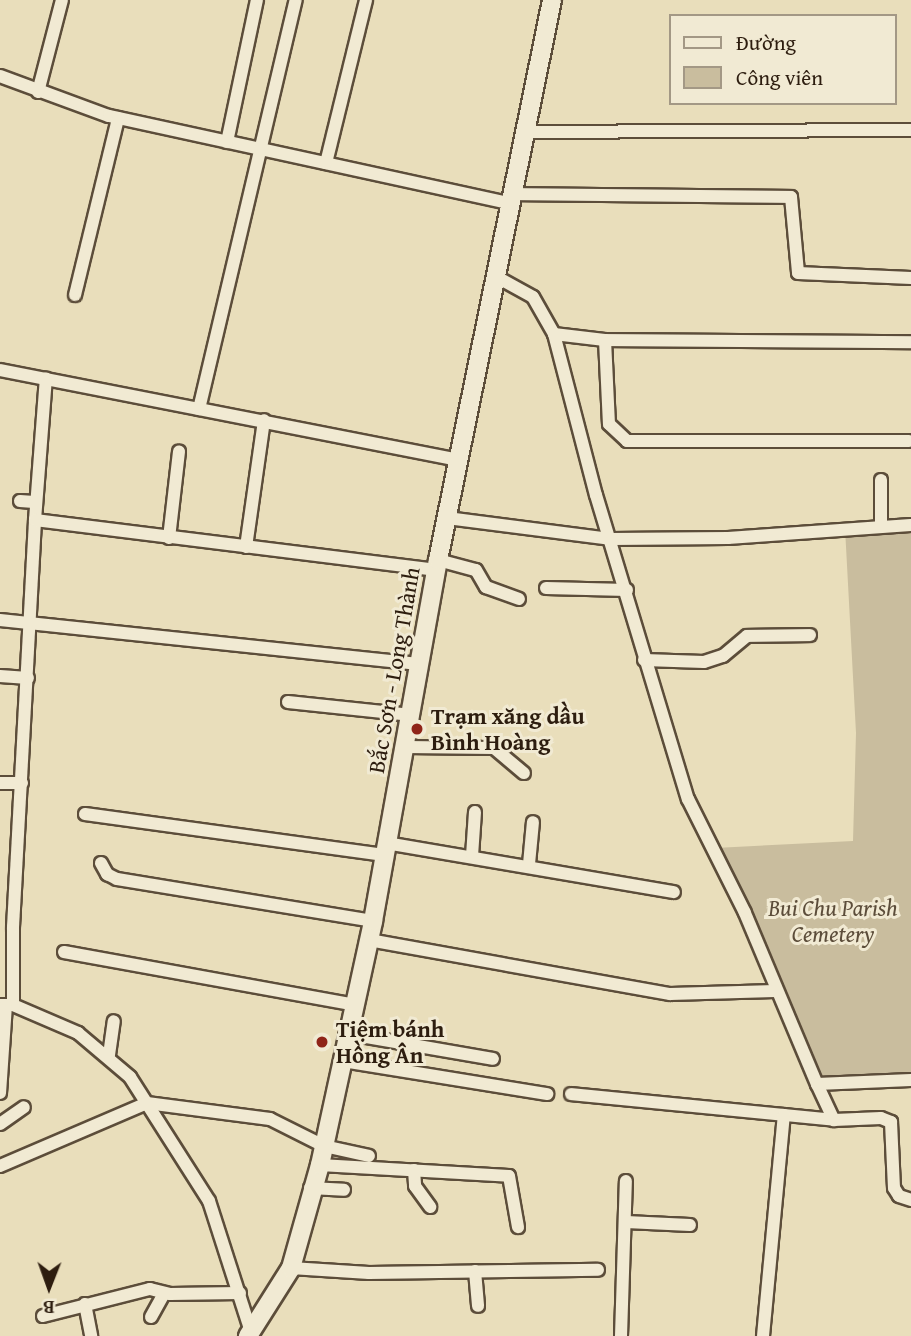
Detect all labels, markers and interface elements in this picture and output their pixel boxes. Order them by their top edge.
legend [670,14,897,105]
text: Đường [736,27,796,58]
text: Công viên [736,62,823,93]
street label: Bắc Sơn - Long Thành [362,565,426,775]
place label: Trạm xăng dầu Bình Hoàng [431,702,585,756]
marker: Trạm xăng dầu Bình Hoàng [409,721,425,737]
park label: Bui Chu Parish Cemetery [768,894,898,948]
place label: Tiệm bánh Hồng Ân [336,1015,444,1069]
marker: Tiệm bánh Hồng Ân [314,1034,330,1050]
north arrow [14,1252,84,1322]
text: B [43,1294,55,1322]

